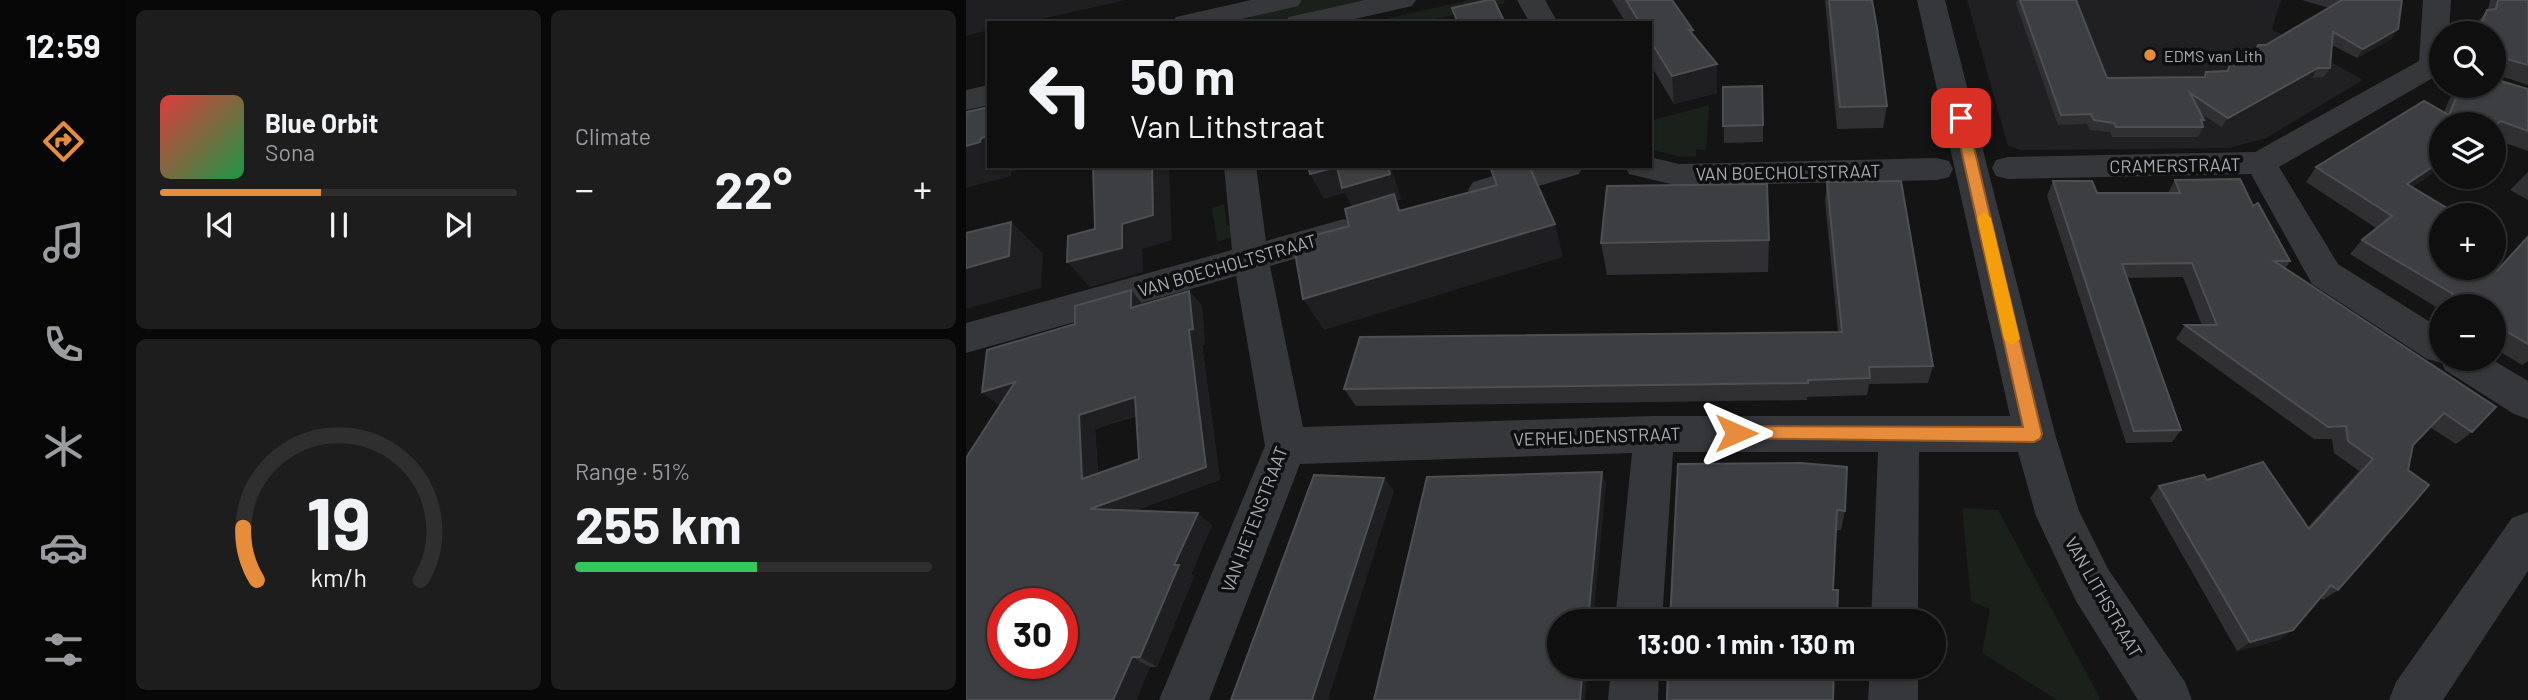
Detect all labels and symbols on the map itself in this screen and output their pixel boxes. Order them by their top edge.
place label: EDMS van Lith [2164,46,2263,65]
marker: EDMS van Lith [2142,47,2158,63]
pin [1931,88,1991,148]
street label: CRAMERSTRAAT [2109,153,2241,177]
street label: VAN BOECHOLTSTRAAT [1696,159,1880,185]
street label: VAN BOECHOLTSTRAAT [1135,229,1319,301]
position arrow [1699,396,1773,470]
street label: VERHEIJDENSTRAAT [1513,422,1681,450]
street label: VAN HETENSTRAAT [1216,443,1292,595]
street label: VAN LITHSTRAAT [2061,533,2147,661]
speed limit sign: 30 [987,588,1078,679]

